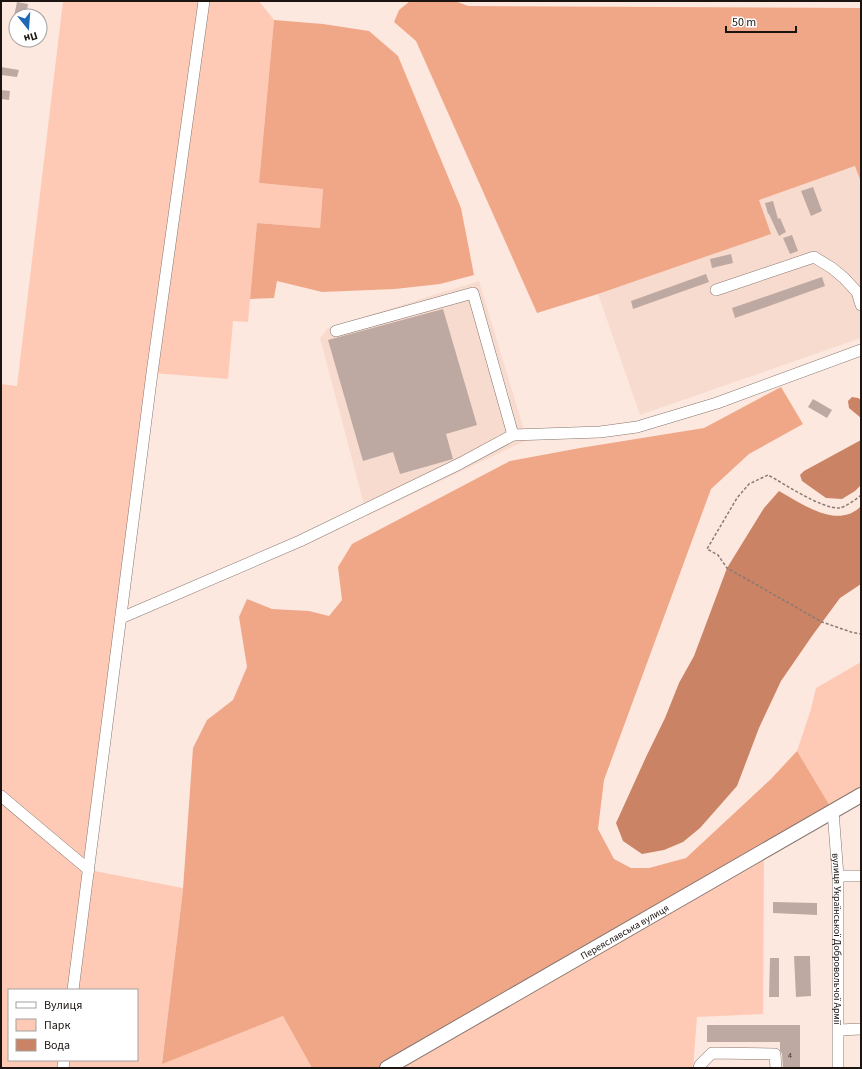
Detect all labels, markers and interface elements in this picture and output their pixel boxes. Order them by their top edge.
north arrow [8,8,48,48]
scale bar [726,8,796,34]
text: 50 m [732,14,756,31]
text: Пн [22,28,40,46]
street label: вулиця Української Добровольчої Армії [828,852,844,1025]
street label: Переяславська вулиця [578,901,672,963]
legend [8,989,138,1061]
text: Вулиця [44,997,82,1014]
text: Парк [44,1017,70,1034]
text: Вода [44,1037,70,1054]
house number: 4 [788,1050,792,1061]

